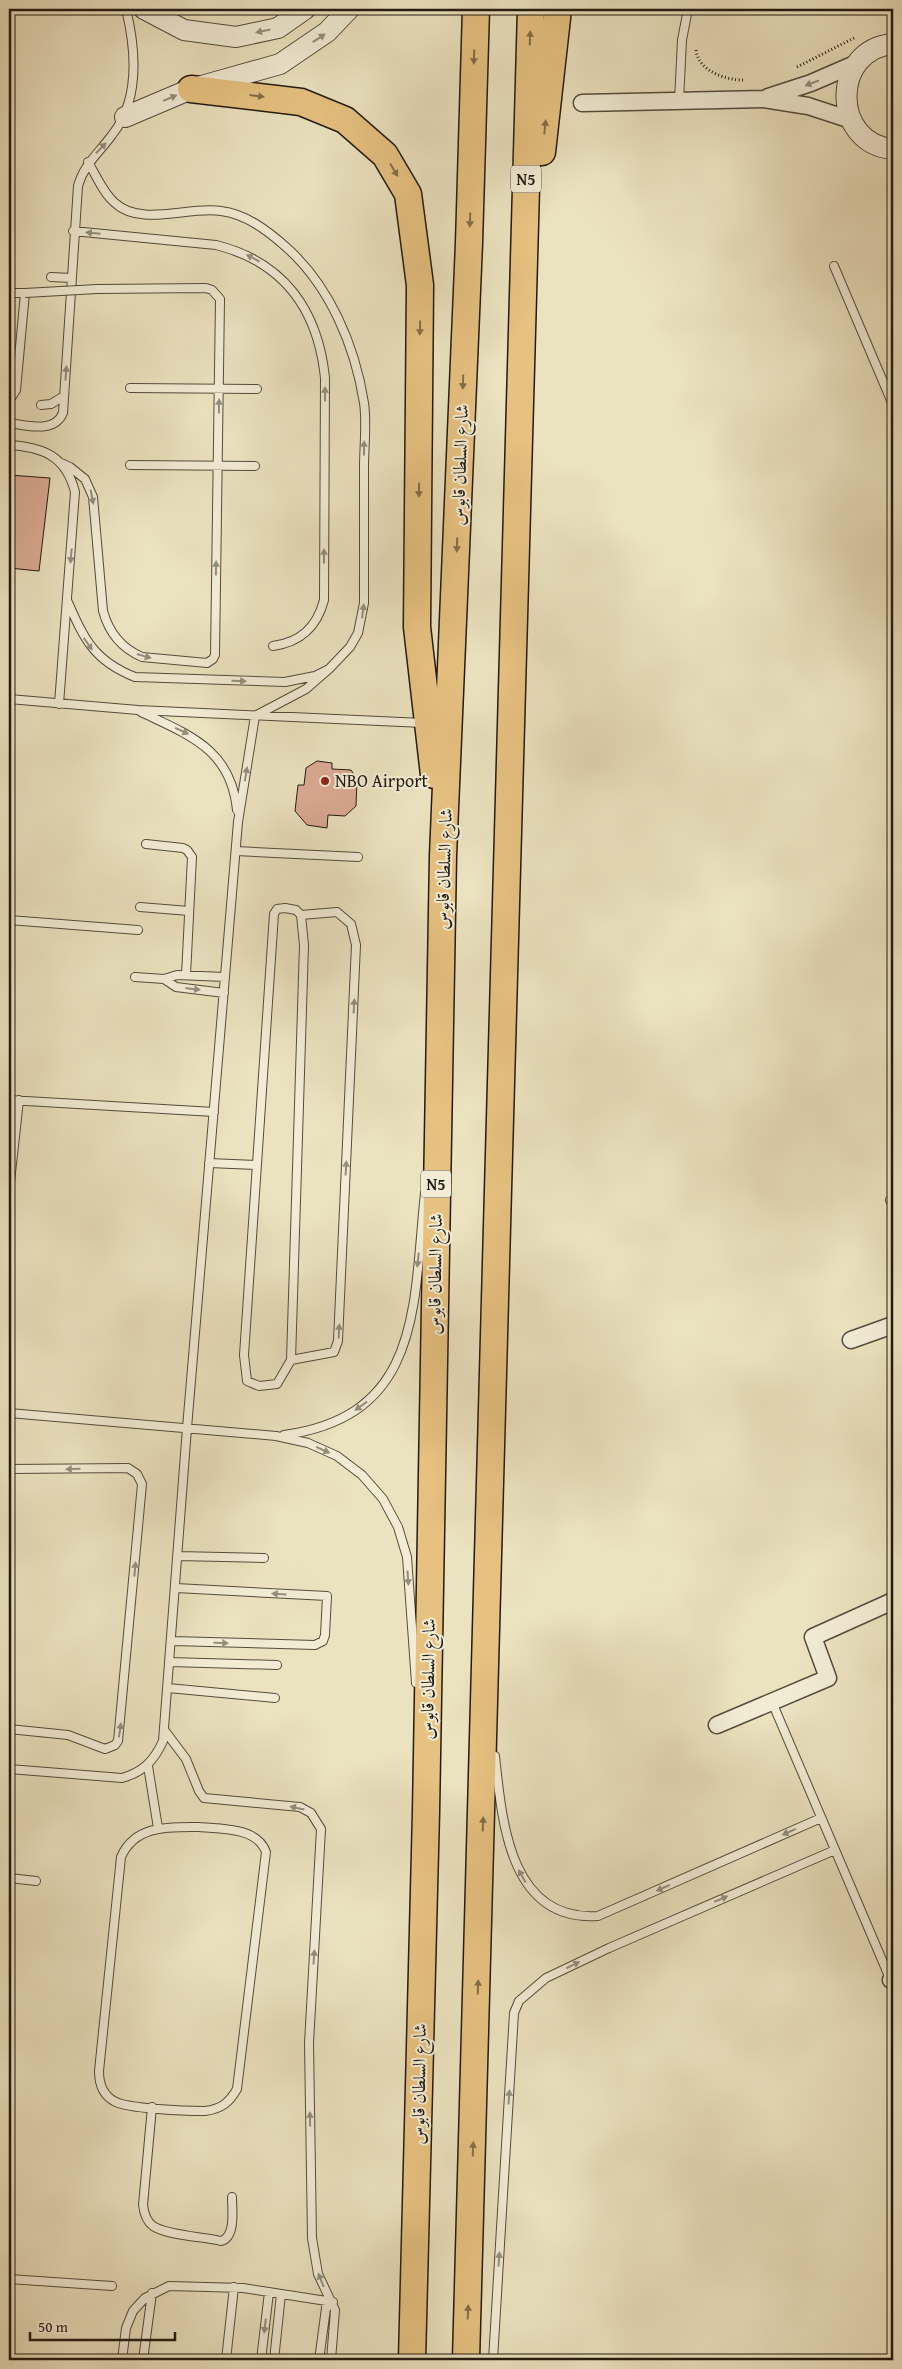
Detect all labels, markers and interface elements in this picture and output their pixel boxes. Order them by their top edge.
one-way arrow [255,27,270,35]
one-way arrow [526,30,534,46]
one-way arrow [313,33,326,42]
one-way arrow [470,50,478,66]
one-way arrow [805,79,820,87]
one-way arrow [249,92,265,100]
one-way arrow [163,93,177,101]
one-way arrow [541,119,549,135]
one-way arrow [95,142,107,154]
one-way arrow [389,164,398,177]
road number: N5 [511,165,541,192]
one-way arrow [466,212,474,228]
one-way arrow [85,229,101,237]
one-way arrow [246,254,260,262]
one-way arrow [416,320,424,336]
one-way arrow [62,365,70,381]
one-way arrow [459,375,467,391]
one-way arrow [321,386,329,402]
one-way arrow [215,397,223,413]
street label: شارع السلطان قابوس [444,404,477,526]
one-way arrow [360,440,368,456]
one-way arrow [414,482,422,498]
one-way arrow [88,489,96,505]
one-way arrow [452,537,460,553]
one-way arrow [66,548,74,564]
one-way arrow [320,548,328,564]
one-way arrow [213,560,221,576]
one-way arrow [359,602,367,618]
one-way arrow [83,637,93,651]
one-way arrow [137,653,152,661]
one-way arrow [231,677,247,685]
one-way arrow [175,728,189,736]
one-way arrow [242,765,250,781]
place label: NBO Airport [335,767,429,794]
marker: NBO Airport [319,775,331,787]
street label: شارع السلطان قابوس [428,808,461,930]
one-way arrow [185,985,201,993]
one-way arrow [350,998,358,1014]
one-way arrow [343,1160,351,1176]
road number: N5 [421,1170,451,1198]
street label: شارع السلطان قابوس [420,1213,451,1335]
one-way arrow [413,1252,421,1268]
one-way arrow [335,1322,343,1338]
one-way arrow [354,1401,368,1411]
one-way arrow [316,1446,330,1454]
one-way arrow [64,1465,80,1473]
one-way arrow [131,1560,139,1576]
one-way arrow [405,1570,413,1586]
one-way arrow [270,1589,286,1597]
street label: شارع السلطان قابوس [413,1618,444,1740]
one-way arrow [213,1639,229,1647]
one-way arrow [117,1722,125,1738]
one-way arrow [290,1804,305,1812]
one-way arrow [479,1816,487,1832]
one-way arrow [782,1829,796,1837]
one-way arrow [517,1870,526,1883]
one-way arrow [656,1884,670,1892]
one-way arrow [714,1894,728,1902]
one-way arrow [311,1949,319,1965]
one-way arrow [566,1961,580,1969]
one-way arrow [474,1978,482,1994]
street label: شارع السلطان قابوس [404,2023,435,2145]
one-way arrow [506,2089,514,2105]
one-way arrow [306,2111,314,2127]
one-way arrow [469,2141,477,2157]
one-way arrow [495,2251,503,2267]
one-way arrow [317,2272,325,2287]
one-way arrow [464,2303,472,2319]
scale bar [30,2309,175,2341]
text: 50 m [38,2316,69,2337]
one-way arrow [261,2318,269,2334]

